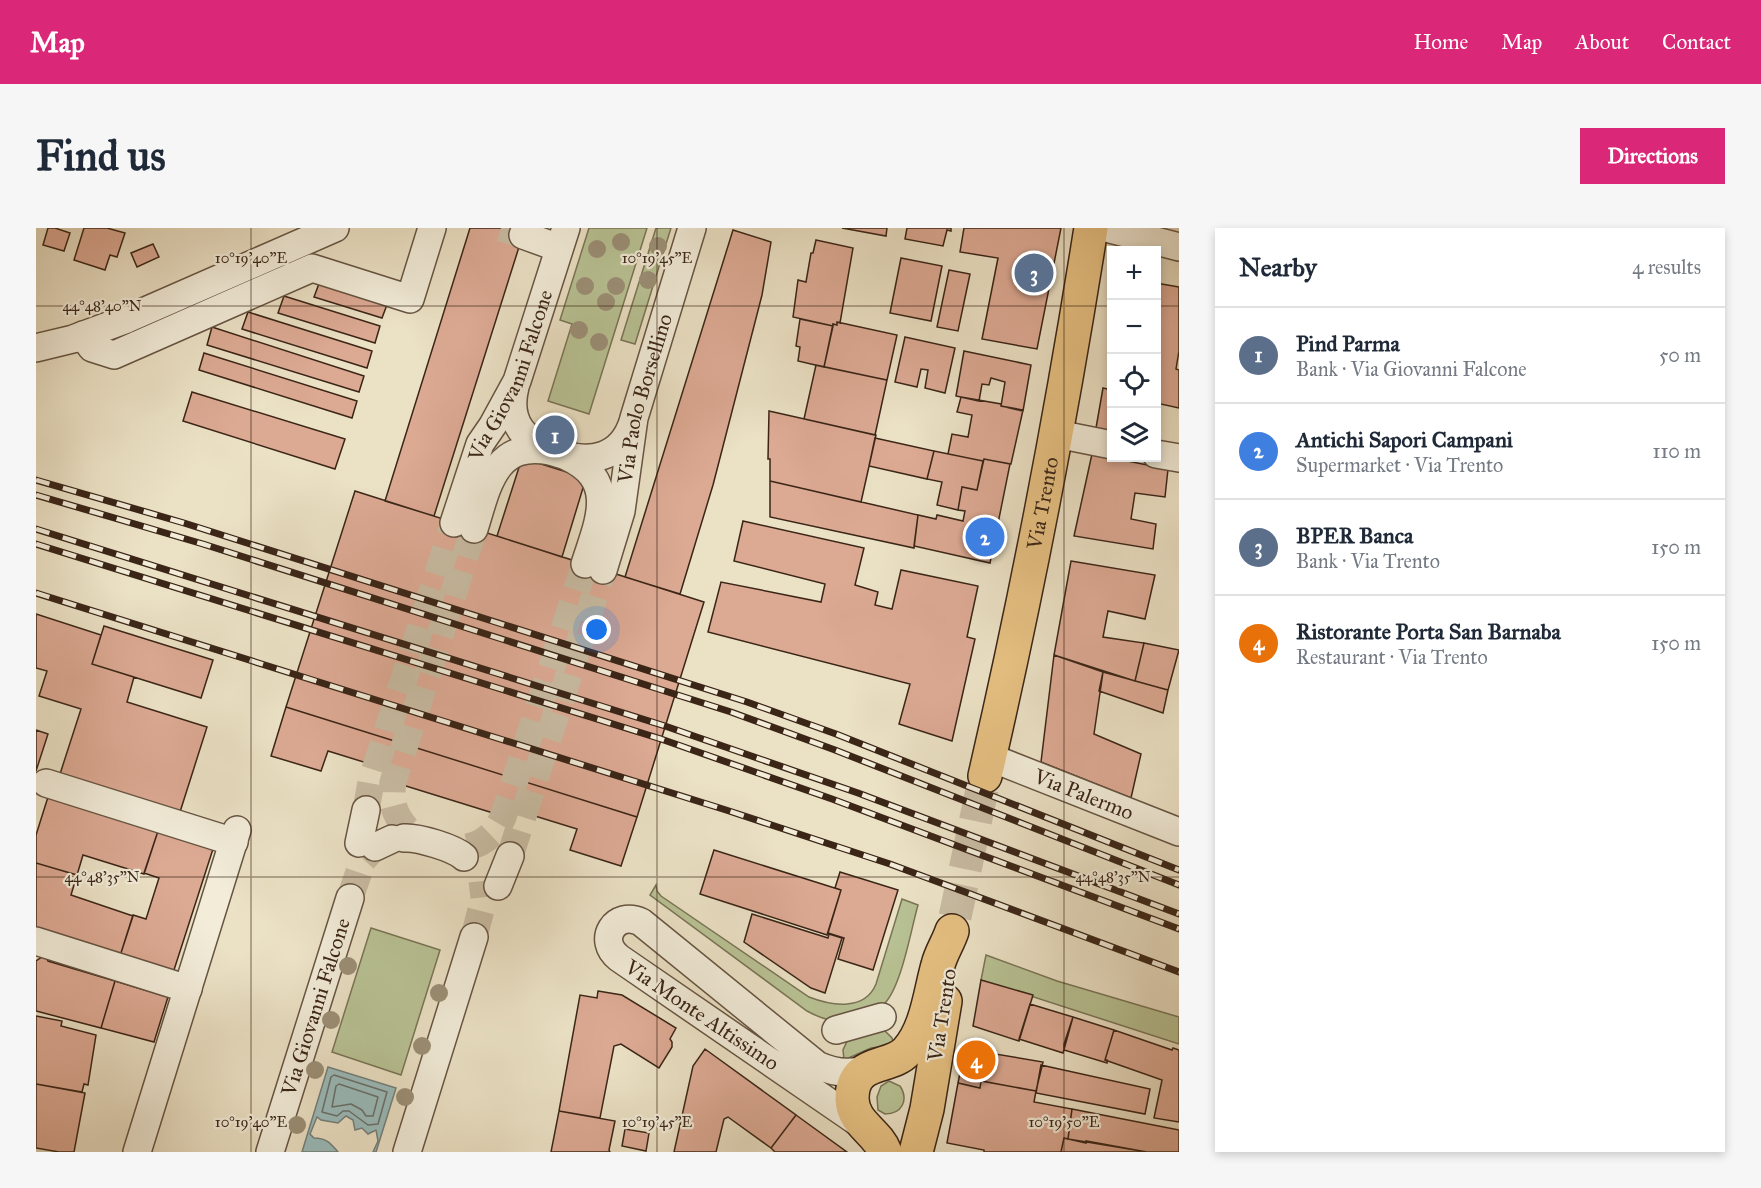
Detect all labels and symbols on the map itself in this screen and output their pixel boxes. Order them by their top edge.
text: 10°19'40"E [215,249,287,267]
text: 10°19'45"E [622,249,693,267]
pin: 3 [1014,250,1054,296]
street label: Via Giovanni Falcone [462,286,558,465]
text: 44°48'40"N [62,297,142,315]
street label: Via Paolo Borsellino [612,310,678,486]
pin: 1 [536,412,574,458]
street label: Via Trento [1021,454,1064,553]
pin: 2 [966,514,1004,560]
your location [582,615,611,644]
street label: Via Palermo [1029,763,1138,826]
text: 44°48'35"N [65,868,140,886]
text: 44°48'35"N [1076,868,1151,886]
street label: Via Giovanni Falcone [275,915,356,1100]
street label: Via Monte Altissimo [619,953,784,1076]
street label: Via Trento [922,967,962,1064]
pin: 4 [956,1038,996,1082]
text: 10°19'40"E [215,1113,287,1131]
text: 10°19'45"E [622,1113,693,1131]
text: 10°19'50"E [1028,1113,1100,1131]

